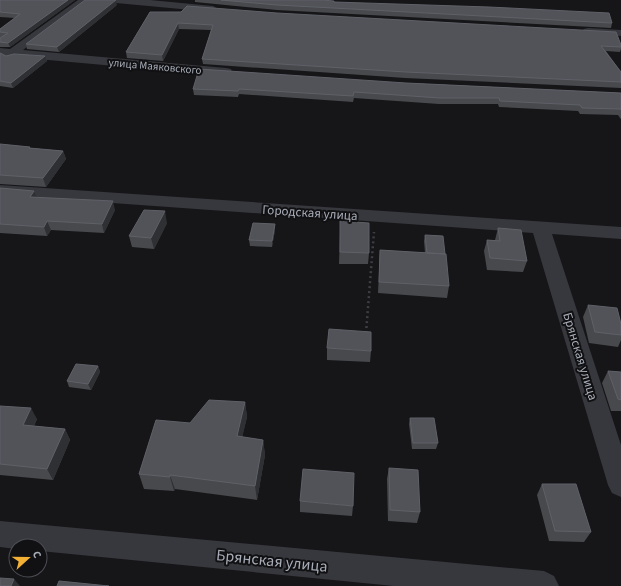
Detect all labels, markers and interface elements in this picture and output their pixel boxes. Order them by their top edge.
street label: улица Маяковского [108,55,202,78]
street label: Городская улица [262,201,358,225]
street label: Брянская улица [558,310,602,402]
north arrow [8,538,48,578]
street label: Брянская улица [215,544,329,578]
text: С [29,549,45,561]

